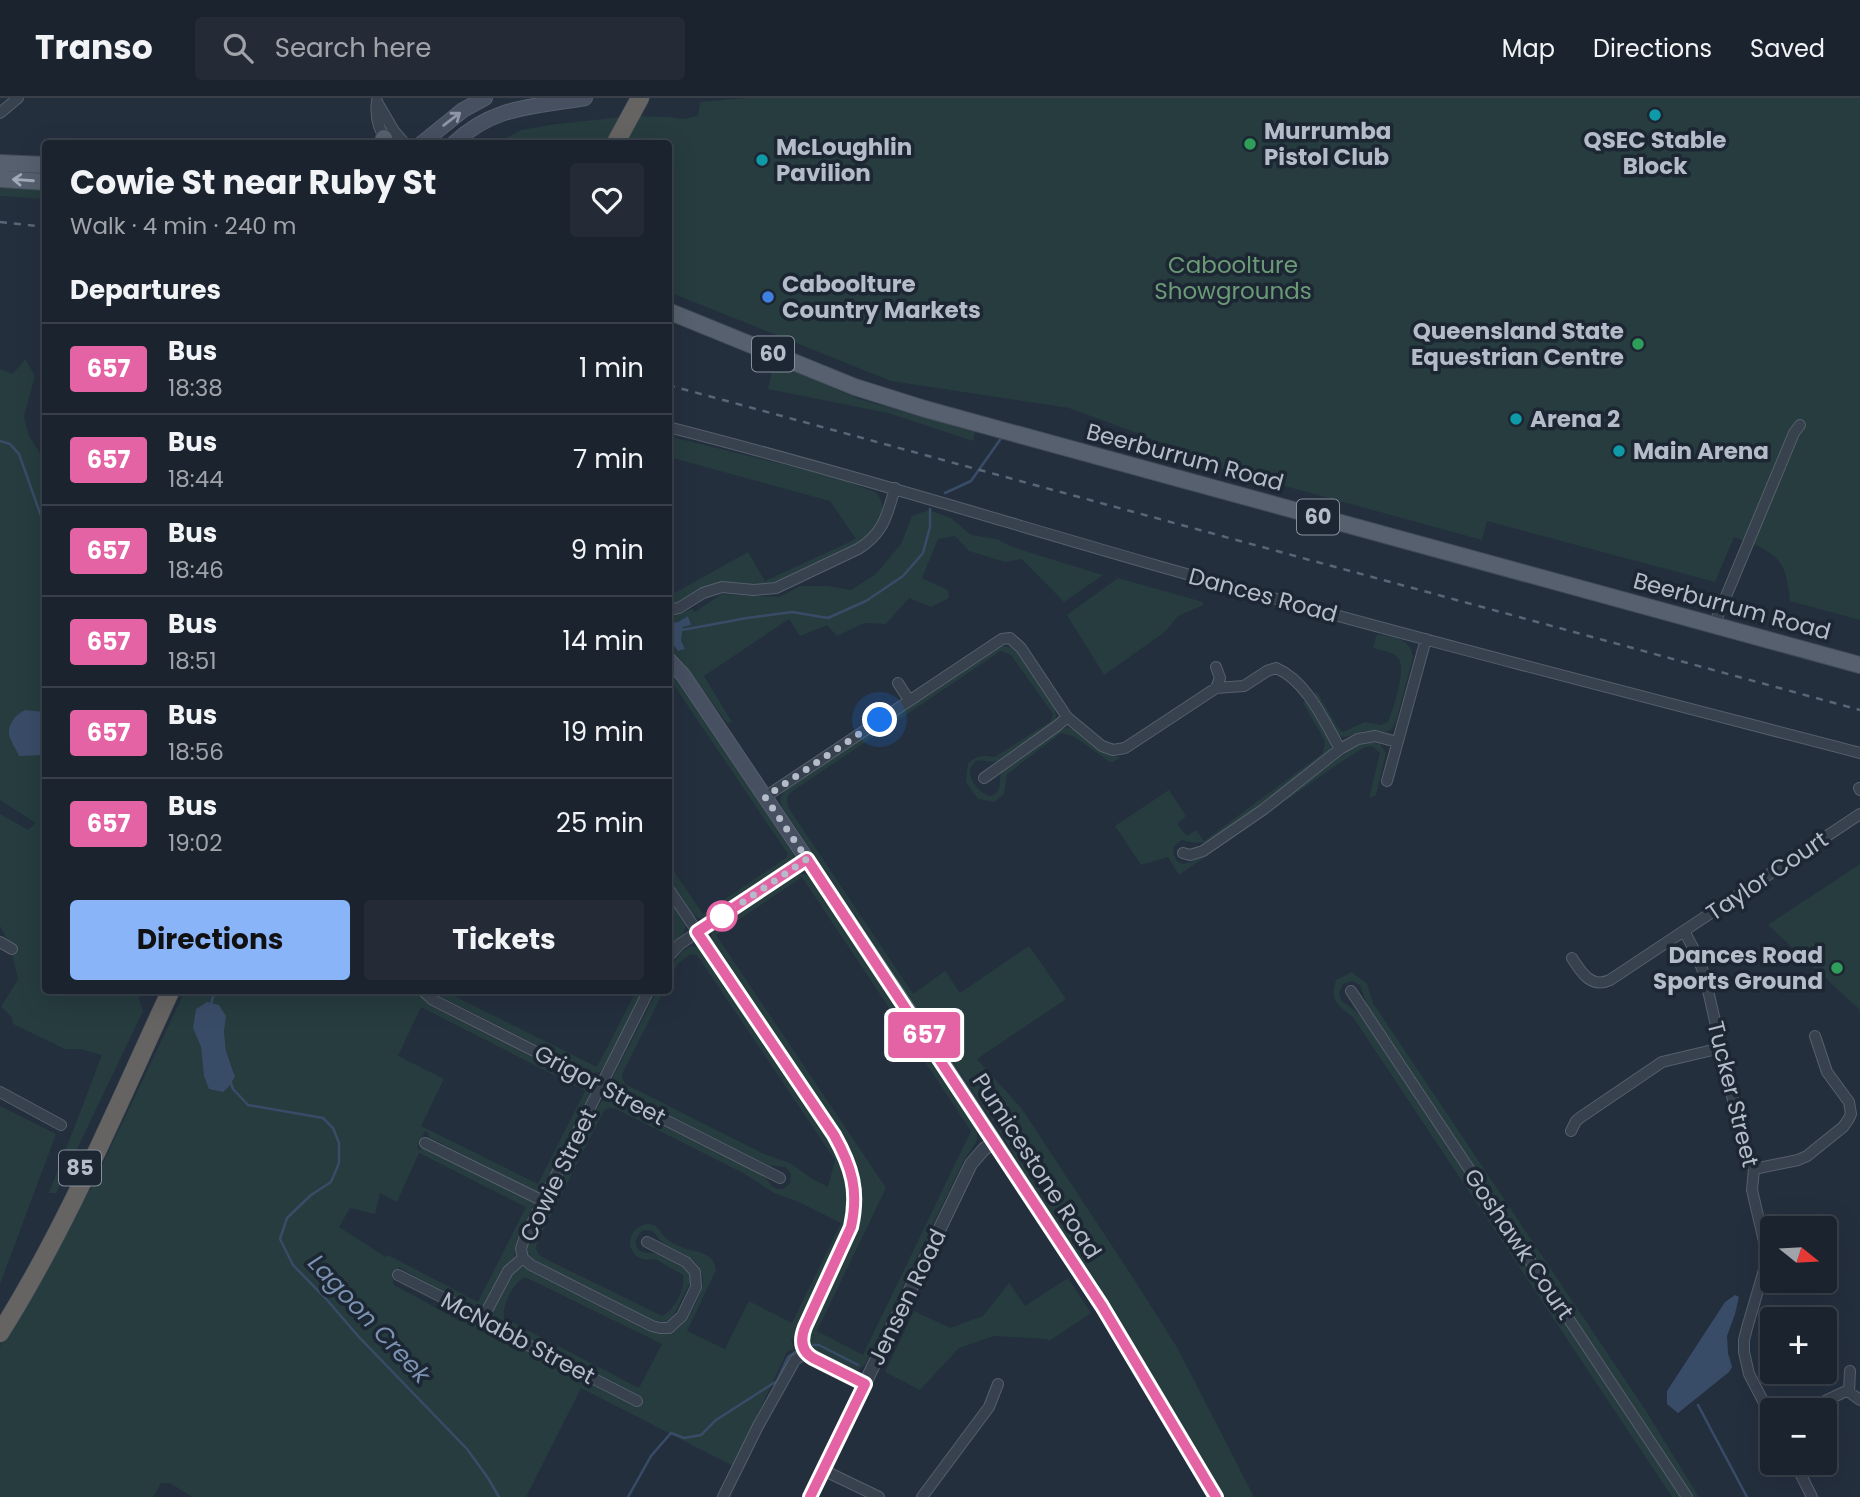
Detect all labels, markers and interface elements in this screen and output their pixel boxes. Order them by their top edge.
search box [195,17,685,80]
text: Transo [35,24,153,71]
icon: search [219,29,257,67]
text: Search here [275,30,431,66]
text: Map [1502,32,1555,65]
text: Directions [1593,32,1712,65]
text: Saved [1750,32,1825,65]
marker: QSEC Stable Block [1647,107,1663,123]
one-way arrow [442,111,460,126]
place label: Murrumba Pistol Club [1264,115,1391,173]
place label: QSEC Stable Block [1584,124,1726,182]
place label: McLoughlin Pavilion [776,131,912,189]
marker: Murrumba Pistol Club [1242,136,1258,152]
marker: McLoughlin Pavilion [754,152,770,168]
text: Cowie St near Ruby St [70,159,436,206]
button: heart [570,163,644,237]
one-way arrow [12,173,35,186]
text: Walk · 4 min · 240 m [70,210,296,242]
park label: Caboolture Showgrounds [1154,249,1312,307]
place label: Caboolture Country Markets [782,268,981,326]
text: Departures [70,272,221,308]
marker: Caboolture Country Markets [760,289,776,305]
place label: Queensland State Equestrian Centre [1411,315,1624,373]
text: Bus [168,333,217,369]
road number: 60 [752,336,794,372]
marker: Queensland State Equestrian Centre [1630,336,1646,352]
text: 1 min [579,350,644,386]
text: 657 [87,352,130,385]
text: 18:38 [168,372,223,404]
place label: Arena 2 [1530,403,1620,435]
marker: Arena 2 [1508,411,1524,427]
street label: Beerburrum Road [1083,415,1287,499]
text: Bus [168,424,217,460]
place label: Main Arena [1633,435,1769,467]
text: 7 min [573,441,644,477]
text: 657 [87,443,130,476]
marker: Main Arena [1611,443,1627,459]
text: 18:44 [168,463,224,495]
road number: 60 [1297,500,1339,534]
text: Bus [168,515,217,551]
text: 9 min [571,532,644,568]
text: 657 [87,534,130,567]
text: 18:46 [168,554,224,586]
street label: Dances Road [1185,560,1341,630]
street label: Beerburrum Road [1630,564,1834,648]
text: Bus [168,606,217,642]
text: 14 min [563,623,644,659]
text: 657 [87,625,130,658]
text: 18:51 [168,645,217,677]
text: Bus [168,697,217,733]
your location [862,702,897,737]
text: 19 min [563,714,644,750]
text: 657 [87,716,130,749]
text: 18:56 [168,736,224,768]
text: Bus [168,788,217,824]
text: 25 min [556,805,644,841]
text: 657 [87,807,130,840]
street label: Taylor Court [1700,824,1834,928]
text: 19:02 [168,827,222,859]
button: Directions [70,900,350,980]
button: Tickets [364,900,644,980]
unlabelled marker [707,901,737,931]
place label: Dances Road Sports Ground [1653,939,1823,997]
marker: Dances Road Sports Ground [1829,960,1845,976]
line badge: 657 [884,1012,964,1058]
text: 657 [902,1018,946,1051]
street label: Tucker Street [1699,1018,1767,1170]
street label: Grigor Street [529,1037,671,1133]
street label: Pumicestone Road [965,1067,1109,1265]
street label: Cowie Street [512,1103,604,1247]
road number: 85 [59,1150,101,1186]
street label: Goshawk Court [1457,1162,1581,1326]
north arrow [1760,1216,1838,1293]
map controls [1760,1216,1837,1475]
street label: Jensen Road [860,1223,954,1371]
water label: Lagoon Creek [301,1247,439,1392]
street label: McNabb Street [435,1284,601,1392]
button: + [1760,1307,1837,1384]
button: − [1760,1398,1837,1475]

